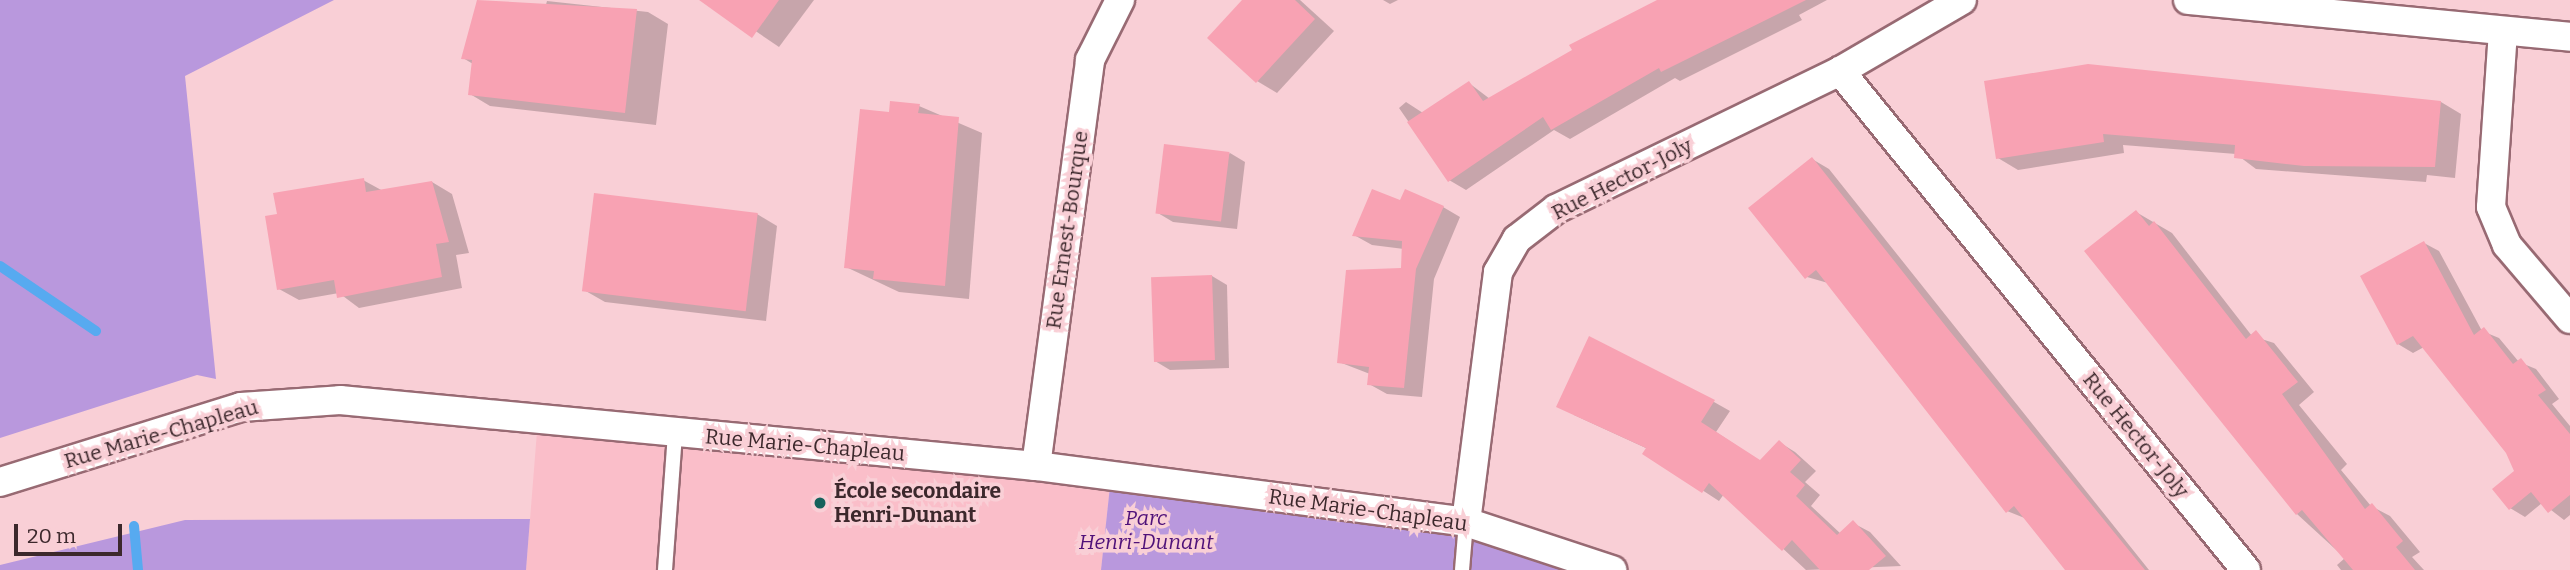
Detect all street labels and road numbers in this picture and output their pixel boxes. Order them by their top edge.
street label: Rue Ernest-Bourque [1041,129,1093,331]
street label: Rue Hector-Joly [1547,133,1697,225]
street label: Rue Hector-Joly [2078,367,2194,503]
street label: Rue Marie-Chapleau [61,394,261,474]
street label: Rue Marie-Chapleau [704,424,906,466]
street label: Rue Marie-Chapleau [1267,484,1469,536]

